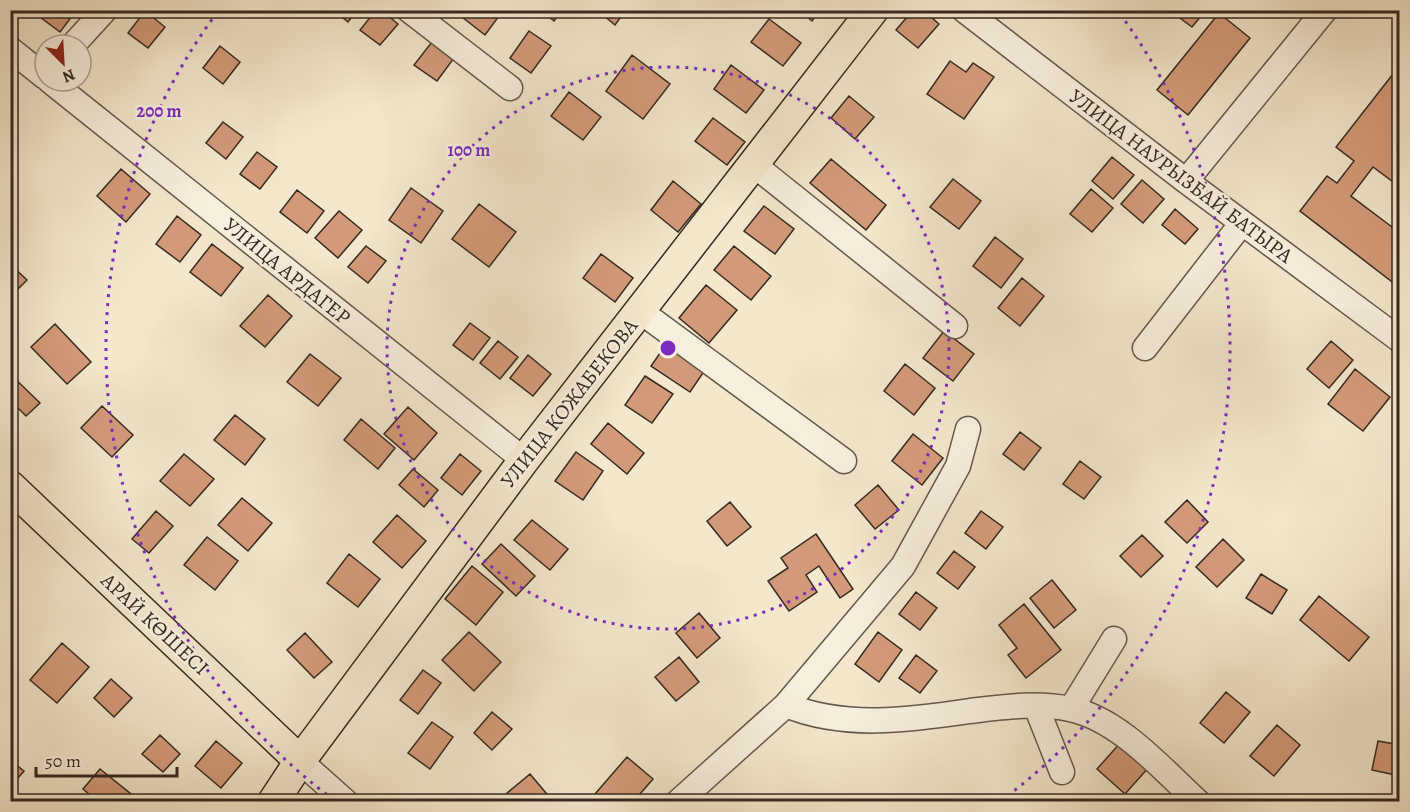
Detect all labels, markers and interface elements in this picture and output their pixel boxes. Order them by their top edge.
north arrow [33,33,93,93]
text: N [59,63,78,88]
street label: УЛИЦА НАУРЫЗБАЙ БАТЫРА [1063,83,1299,270]
text: 200 m [136,99,182,123]
text: 100 m [448,138,490,162]
street label: УЛИЦА АРДАГЕР [218,211,357,331]
street label: УЛИЦА КОЖАБЕКОВА [494,312,644,493]
centre of rings [658,338,678,358]
street label: АРАЙ КӨШЕСІ [94,566,215,681]
scale bar [36,740,177,778]
text: 50 m [45,749,81,773]

